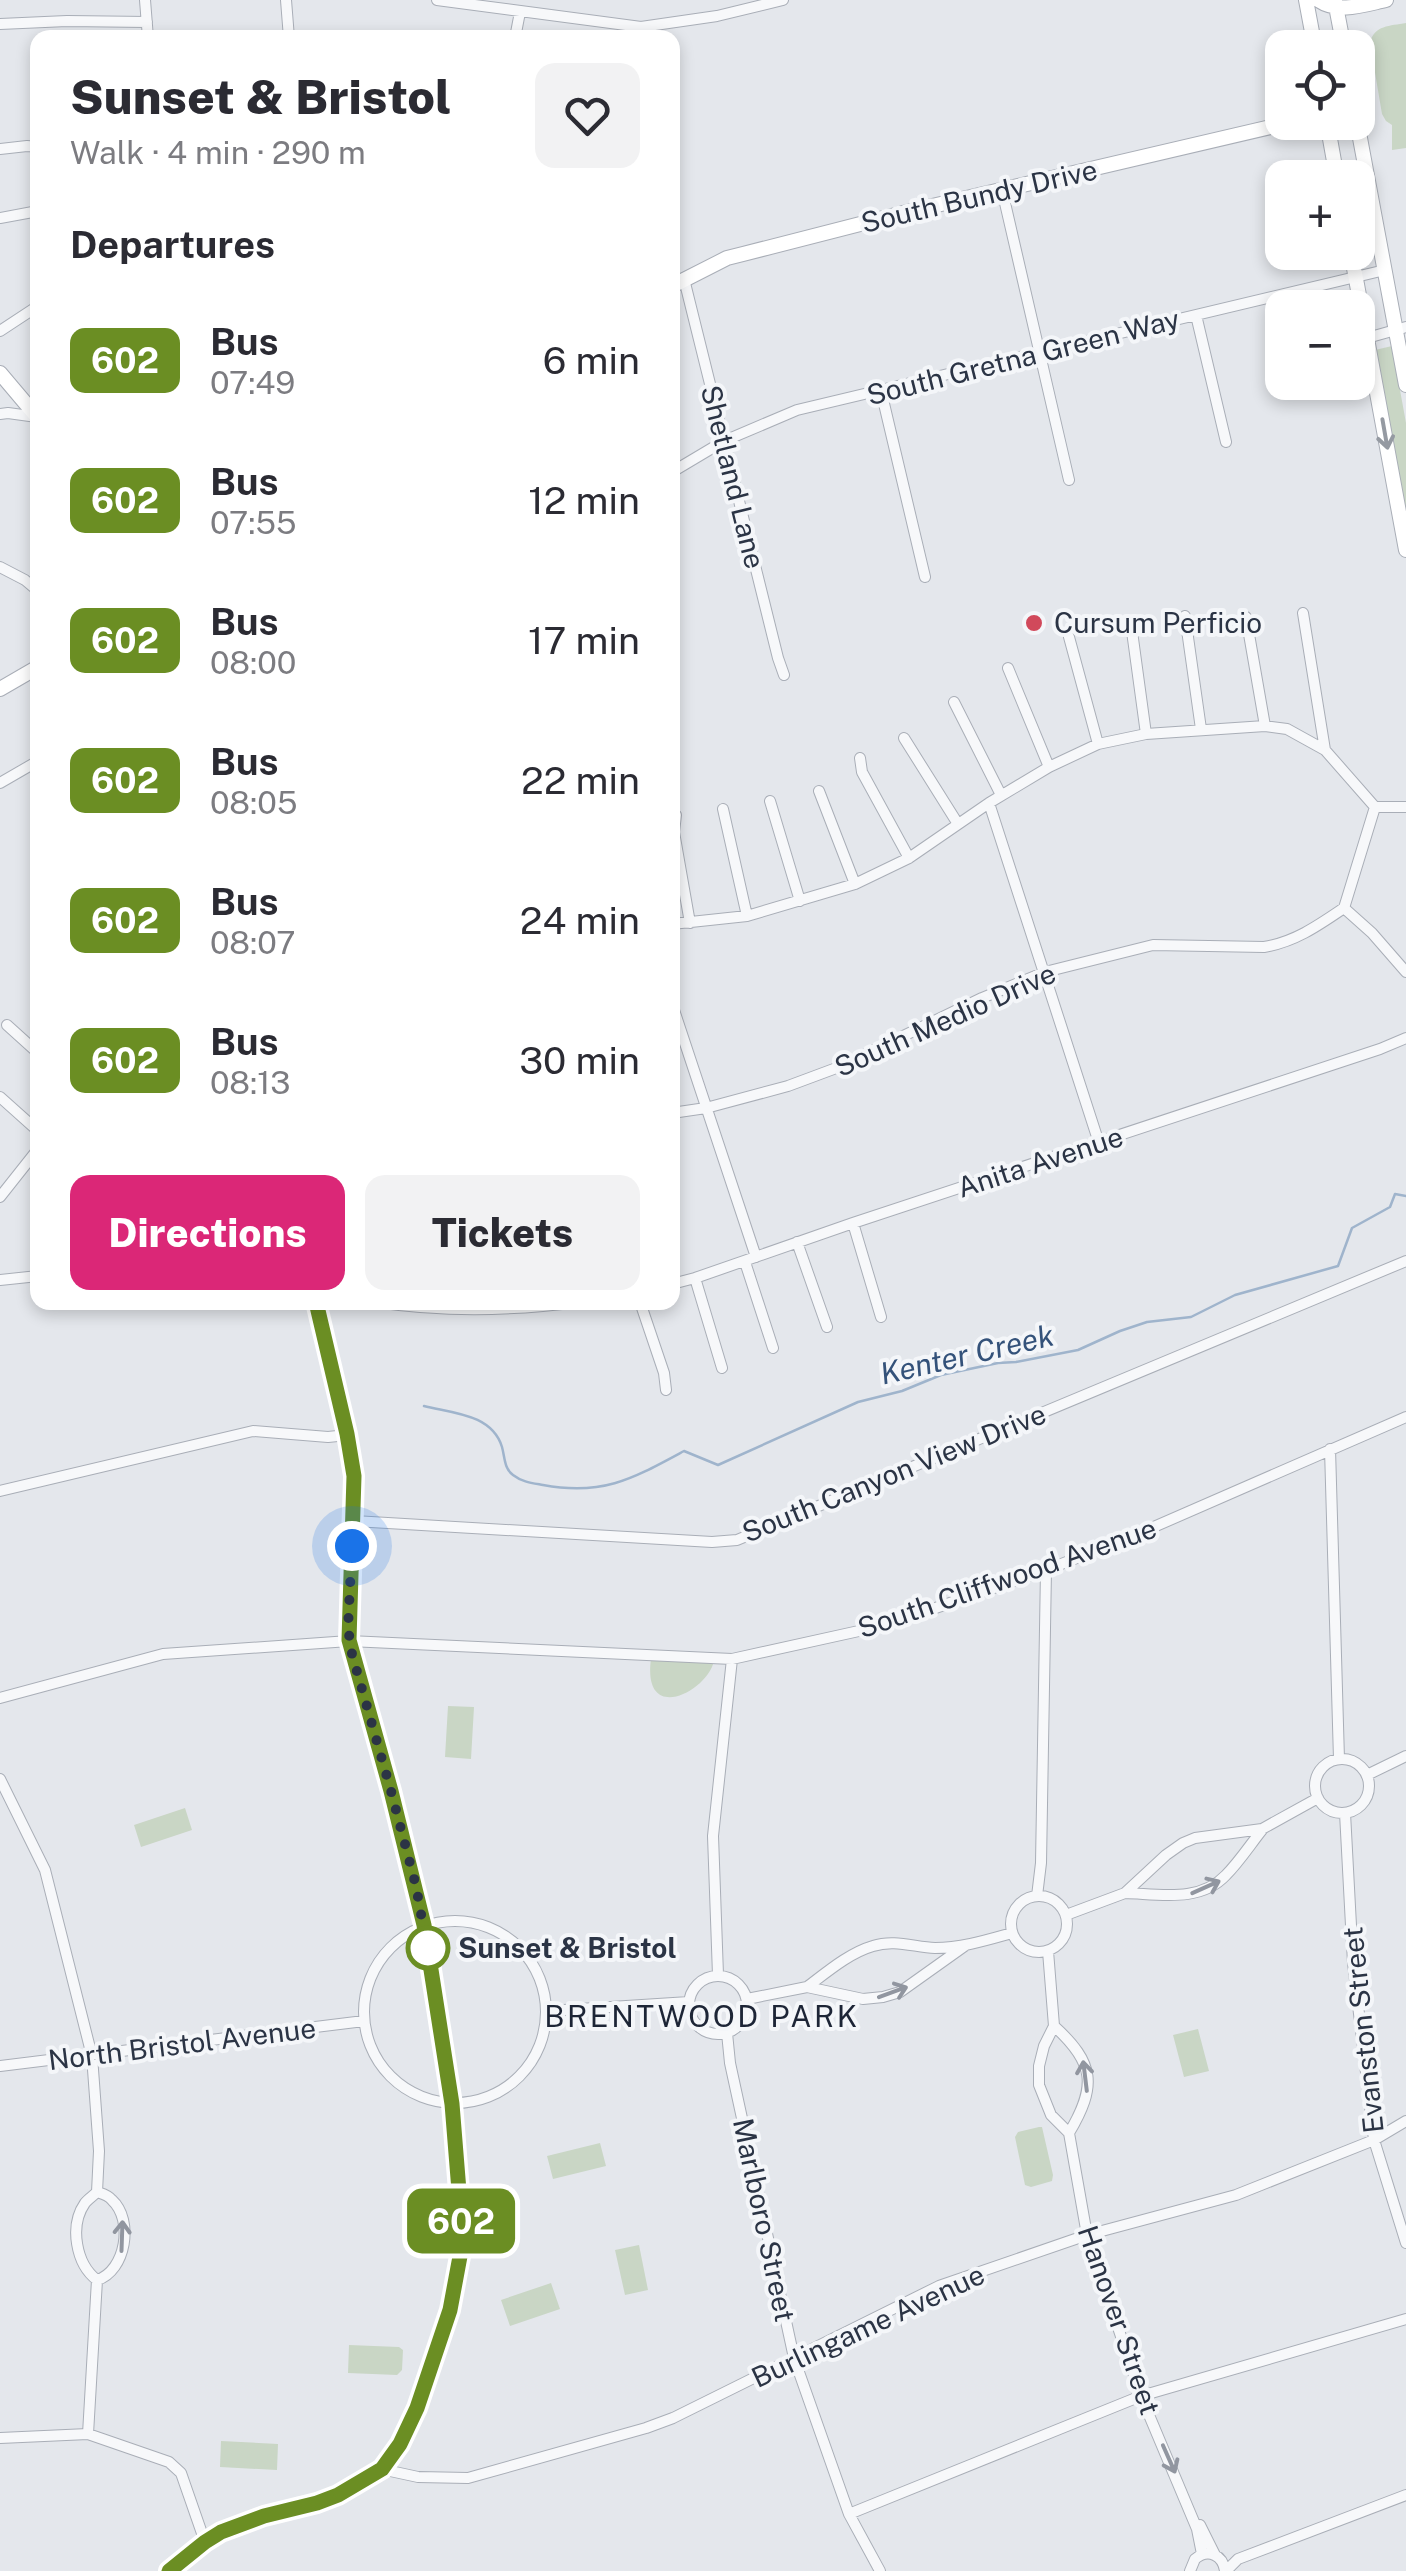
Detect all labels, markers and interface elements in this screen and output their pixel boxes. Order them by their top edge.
map controls [1265,30,1375,400]
button: locate [1265,30,1375,140]
button: heart [535,63,640,168]
text: Sunset & Bristol [70,68,451,125]
text: Walk · 4 min · 290 m [70,134,366,171]
street label: South Bundy Drive [858,152,1100,239]
button: + [1265,160,1375,270]
text: Departures [70,222,275,267]
button: − [1265,290,1375,400]
street label: South Gretna Green Way [863,302,1183,411]
text: Bus [210,319,279,364]
text: 6 min [543,338,640,383]
text: 602 [91,340,159,381]
text: 07:49 [210,364,295,401]
street label: Shetland Lane [695,382,772,572]
one-way arrow [1376,417,1395,450]
text: Bus [210,459,279,504]
text: 12 min [528,478,640,523]
text: 602 [91,480,159,521]
text: 07:55 [210,504,296,541]
text: Bus [210,599,279,644]
place label: Cursum Perficio [1054,606,1262,639]
marker: Cursum Perficio [1023,612,1045,634]
text: 17 min [528,618,640,663]
text: 602 [91,620,159,661]
text: 08:00 [210,644,296,681]
text: Bus [210,739,279,784]
text: 22 min [521,758,640,803]
text: 602 [91,760,159,801]
text: 08:05 [210,784,297,821]
text: Bus [210,879,279,924]
text: 24 min [520,898,640,943]
text: 602 [91,900,159,941]
text: 08:07 [210,924,296,961]
street label: South Medio Drive [829,956,1060,1083]
text: Bus [210,1019,279,1064]
text: 30 min [519,1038,640,1083]
text: 602 [91,1040,159,1081]
text: 08:13 [210,1064,291,1101]
street label: Anita Avenue [953,1119,1127,1204]
button: Directions [70,1175,345,1290]
button: Tickets [365,1175,640,1290]
water label: Kenter Creek [876,1316,1058,1391]
street label: South Canyon View Drive [737,1396,1051,1549]
street label: South Cliffwood Avenue [853,1511,1161,1644]
your location [327,1521,377,1571]
one-way arrow [1190,1877,1220,1895]
street label: Evanston Street [1335,1925,1390,2135]
marker: Sunset & Bristol [407,1927,449,1969]
place label: Sunset & Bristol [458,1931,677,1964]
one-way arrow [877,1982,908,2000]
district label: BRENTWOOD PARK [544,1998,860,2034]
street label: North Bristol Avenue [46,2011,318,2076]
one-way arrow [1075,2060,1094,2093]
street label: Marlboro Street [727,2115,802,2325]
line badge: 602 [404,2188,518,2254]
text: 602 [427,2201,495,2242]
one-way arrow [112,2220,131,2252]
street label: Hanover Street [1072,2221,1167,2419]
street label: Burlingame Avenue [746,2257,989,2394]
one-way arrow [1161,2443,1179,2474]

